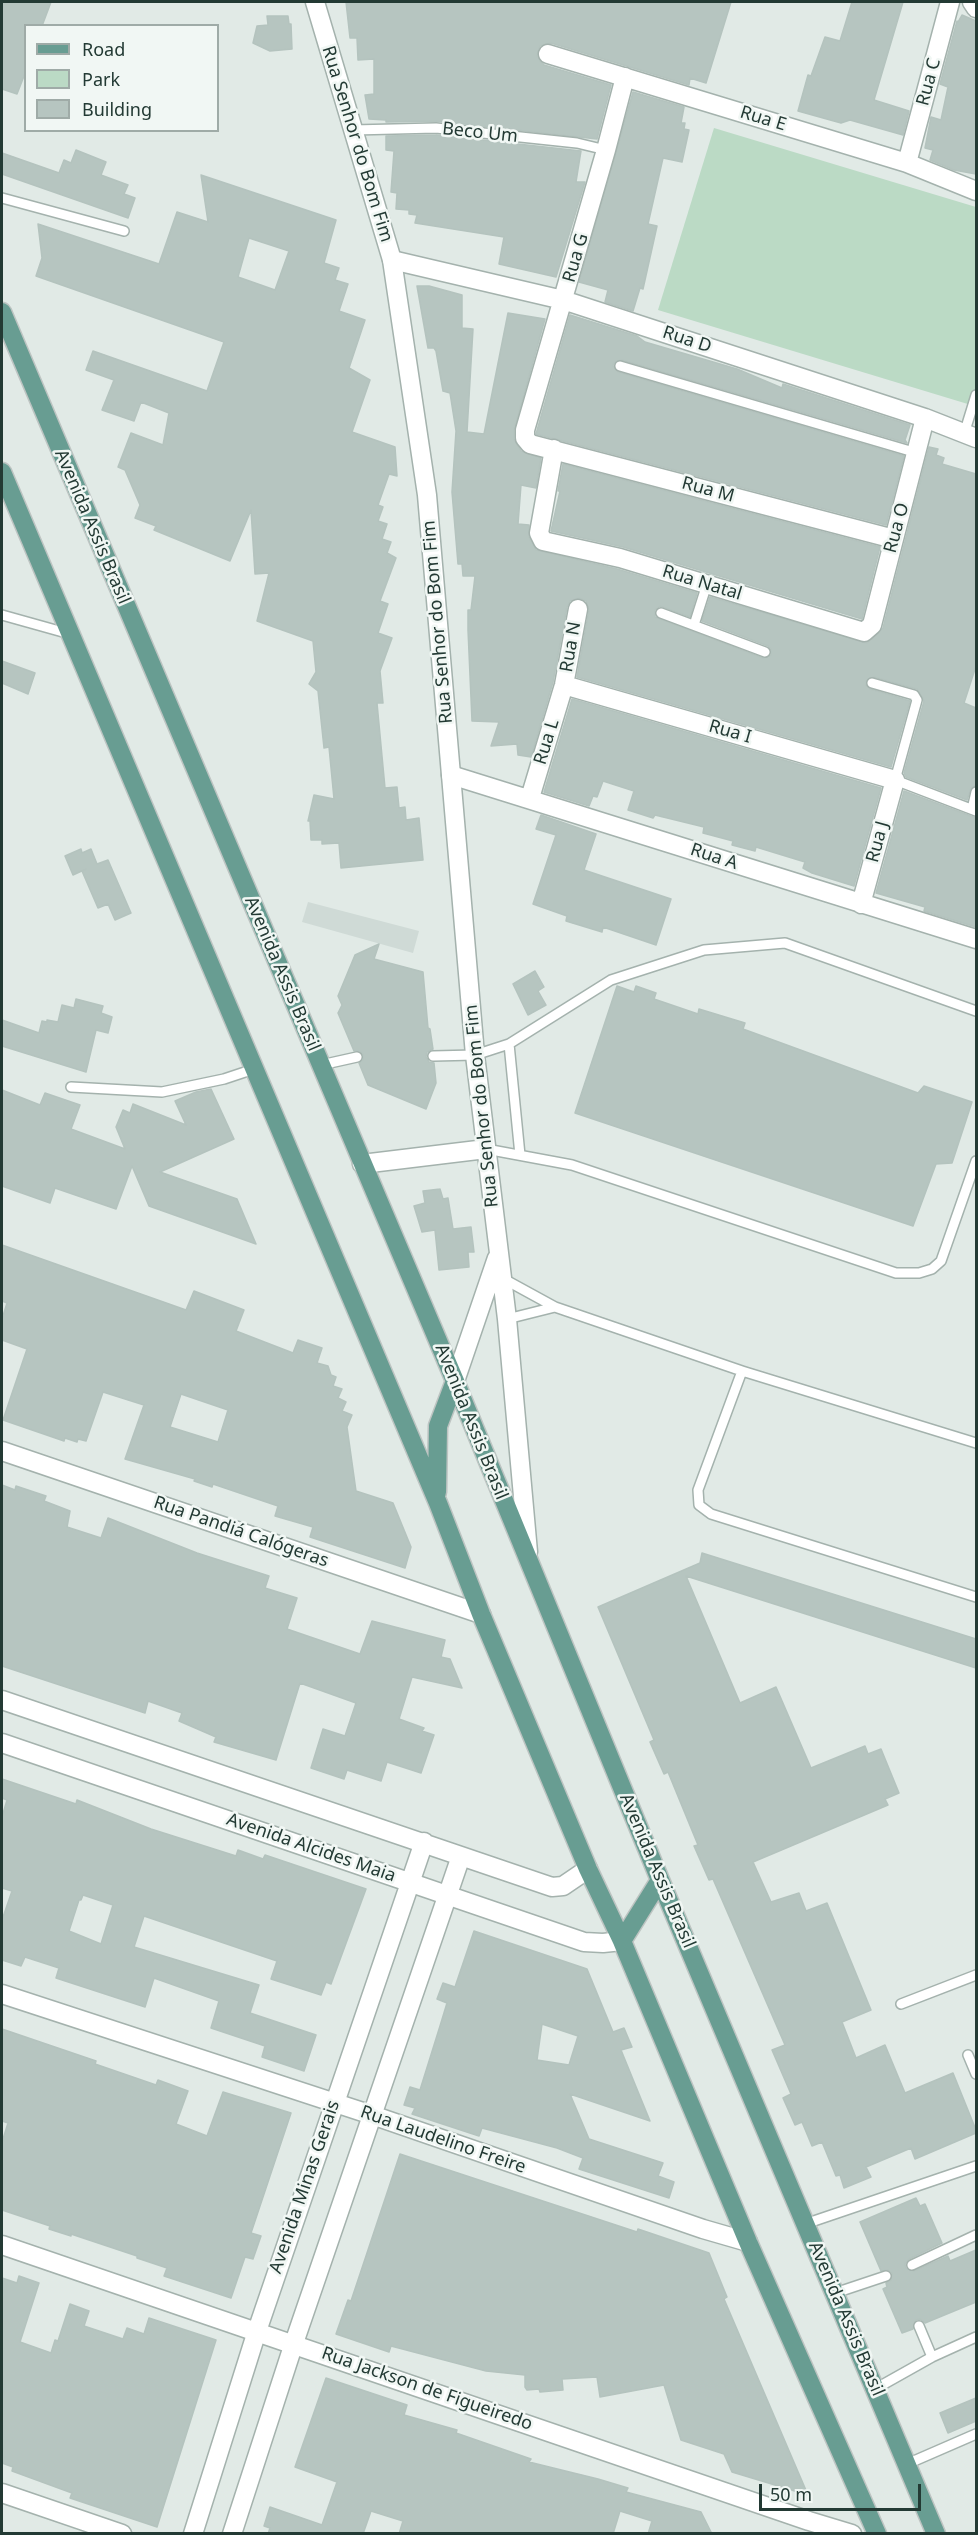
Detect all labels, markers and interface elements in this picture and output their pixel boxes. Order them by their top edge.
legend [24,24,219,132]
text: Road [82,37,125,61]
street label: Rua Senhor do Bom Fim [317,43,397,245]
street label: Rua C [912,56,946,108]
text: Park [82,67,120,91]
text: Building [82,97,152,121]
street label: Rua E [737,102,789,136]
street label: Beco Um [441,118,519,148]
street label: Rua G [559,231,593,285]
street label: Rua D [660,322,714,358]
street label: Avenida Assis Brasil [50,446,134,608]
street label: Rua M [679,473,737,507]
street label: Rua O [880,500,914,556]
street label: Rua Senhor do Bom Fim [418,519,458,725]
street label: Rua Natal [660,561,744,605]
street label: Rua N [556,620,586,674]
street label: Rua I [706,716,754,748]
street label: Rua L [530,717,564,767]
street label: Rua J [862,819,894,865]
street label: Rua A [688,839,740,875]
street label: Avenida Assis Brasil [240,893,324,1055]
street label: Rua Senhor do Bom Fim [461,1003,503,1209]
street label: Avenida Assis Brasil [430,1341,512,1503]
street label: Rua Pandiá Calógeras [151,1492,331,1572]
street label: Avenida Assis Brasil [615,1790,699,1952]
street label: Avenida Alcides Maia [224,1809,398,1887]
street label: Avenida Minas Gerais [265,2098,345,2276]
street label: Rua Laudelino Freire [358,2102,528,2178]
street label: Avenida Assis Brasil [804,2238,888,2400]
street label: Rua Jackson de Figueiredo [319,2343,535,2435]
scale bar [762,2472,924,2510]
text: 50 m [770,2482,812,2506]

